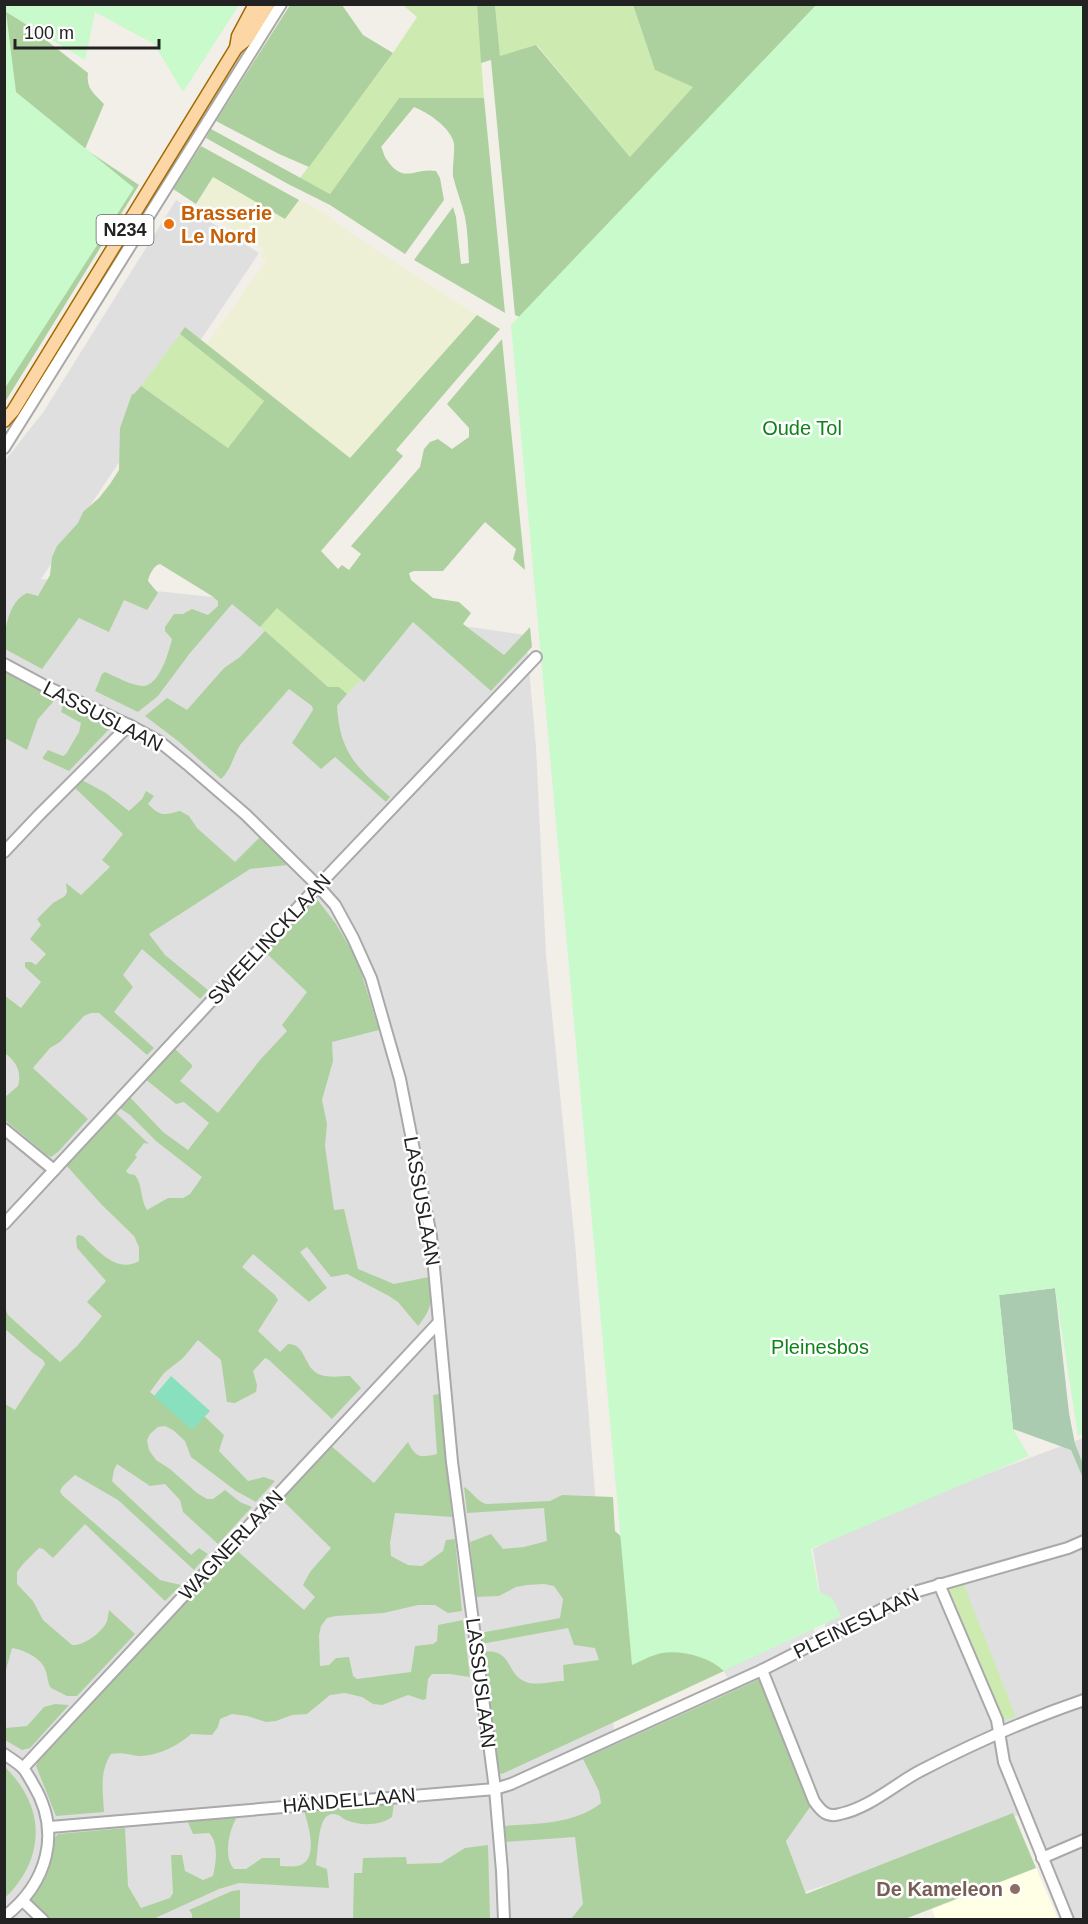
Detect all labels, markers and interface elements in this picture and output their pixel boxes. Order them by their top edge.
scale bar [15,12,159,50]
text: 100 m [24,23,74,43]
place label: Brasserie Le Nord [181,202,272,247]
road number: N234 [96,215,154,245]
marker: Brasserie Le Nord [162,217,176,231]
park label: Oude Tol [762,417,842,439]
street label: LASSUSLAAN [40,676,166,756]
street label: SWEELINCKLAAN [203,869,335,1009]
street label: LASSUSLAAN [400,1135,444,1267]
park label: Pleinesbos [771,1336,869,1358]
street label: WAGNERLAAN [175,1486,287,1604]
street label: PLEINESLAAN [790,1583,922,1663]
street label: LASSUSLAAN [462,1617,500,1749]
street label: HÄNDELLAAN [282,1783,416,1817]
place label: De Kameleon [876,1878,1003,1900]
marker: De Kameleon [1008,1882,1022,1896]

